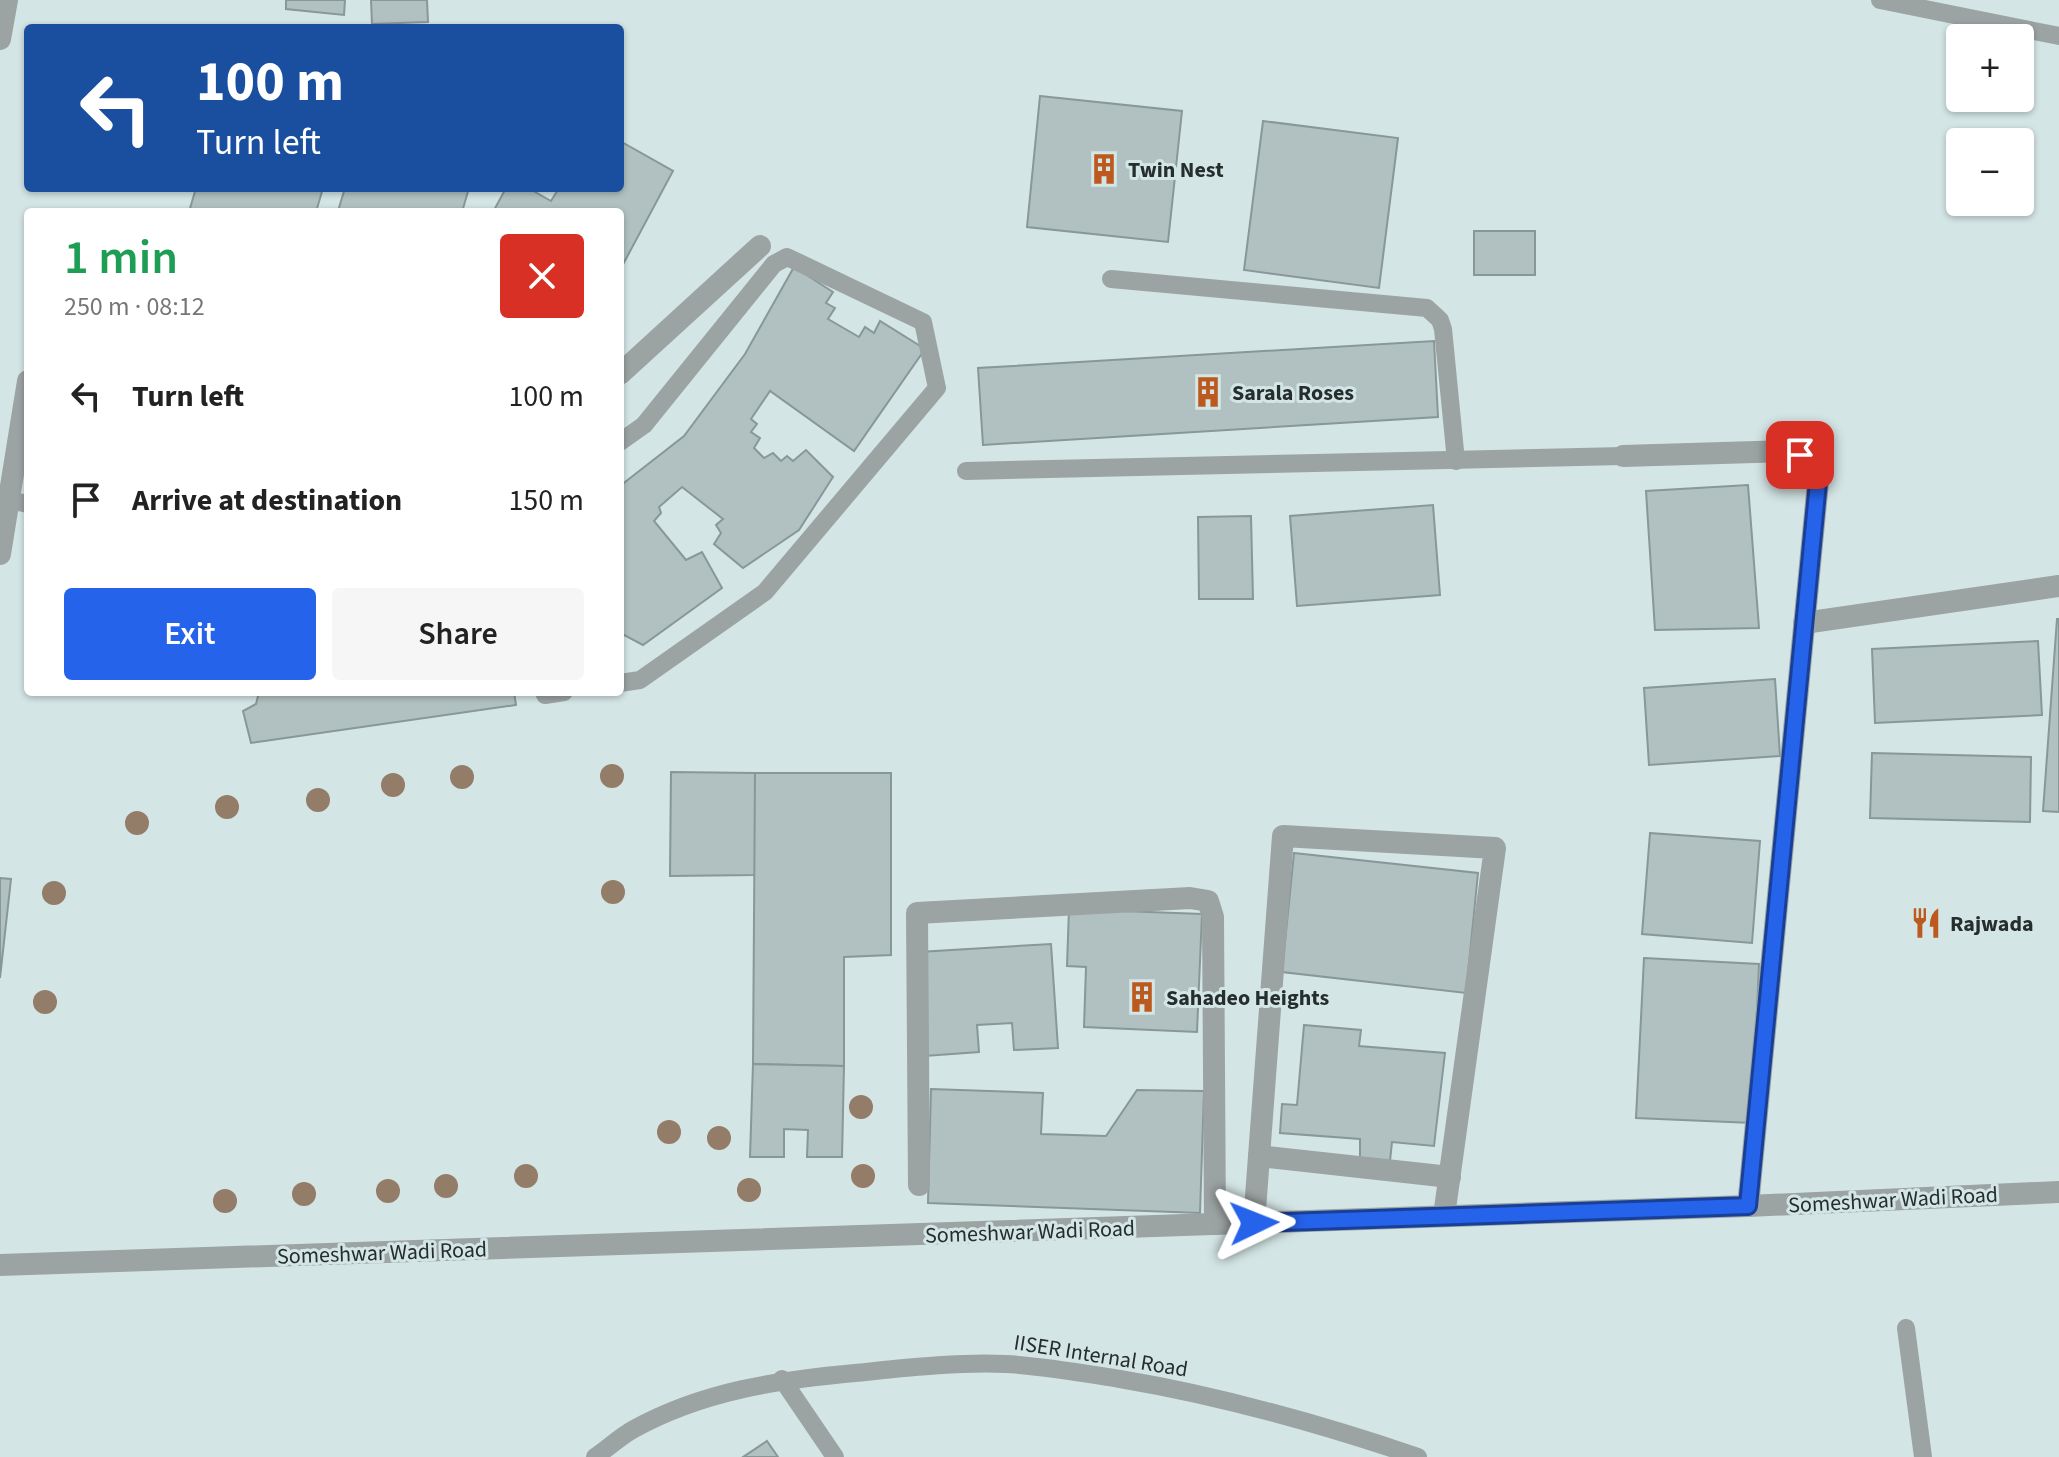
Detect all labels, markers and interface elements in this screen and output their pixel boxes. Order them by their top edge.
map controls [1946,24,2034,216]
button: + [1946,24,2034,112]
text: 100 m [196,43,344,122]
icon: left [64,56,168,160]
text: Turn left [196,117,321,168]
button: − [1946,128,2034,216]
building icon: Twin Nest [1087,152,1121,186]
place label: Twin Nest [1128,154,1224,186]
text: 1 min [64,224,178,292]
button: close [500,234,584,318]
text: 250 m · 08:12 [64,288,205,325]
icon: left [64,374,108,418]
text: Turn left [132,375,244,418]
text: 100 m [508,375,584,418]
building icon: Sarala Roses [1191,375,1225,409]
place label: Sarala Roses [1232,377,1354,409]
pin [1766,421,1834,489]
icon: arrive [1778,433,1822,477]
icon: arrive [64,478,108,522]
text: Arrive at destination [132,479,402,522]
text: 150 m [508,479,584,522]
button: Exit [64,588,316,680]
button: Share [332,588,584,680]
restaurant icon: Rajwada [1909,906,1943,940]
place label: Rajwada [1950,908,2034,940]
building icon: Sahadeo Heights [1125,980,1159,1014]
place label: Sahadeo Heights [1166,982,1329,1014]
street label: Someshwar Wadi Road [1787,1179,1999,1221]
position arrow [1212,1181,1296,1265]
street label: Someshwar Wadi Road [925,1212,1136,1252]
street label: Someshwar Wadi Road [277,1233,488,1273]
street label: IISER Internal Road [1012,1326,1190,1386]

